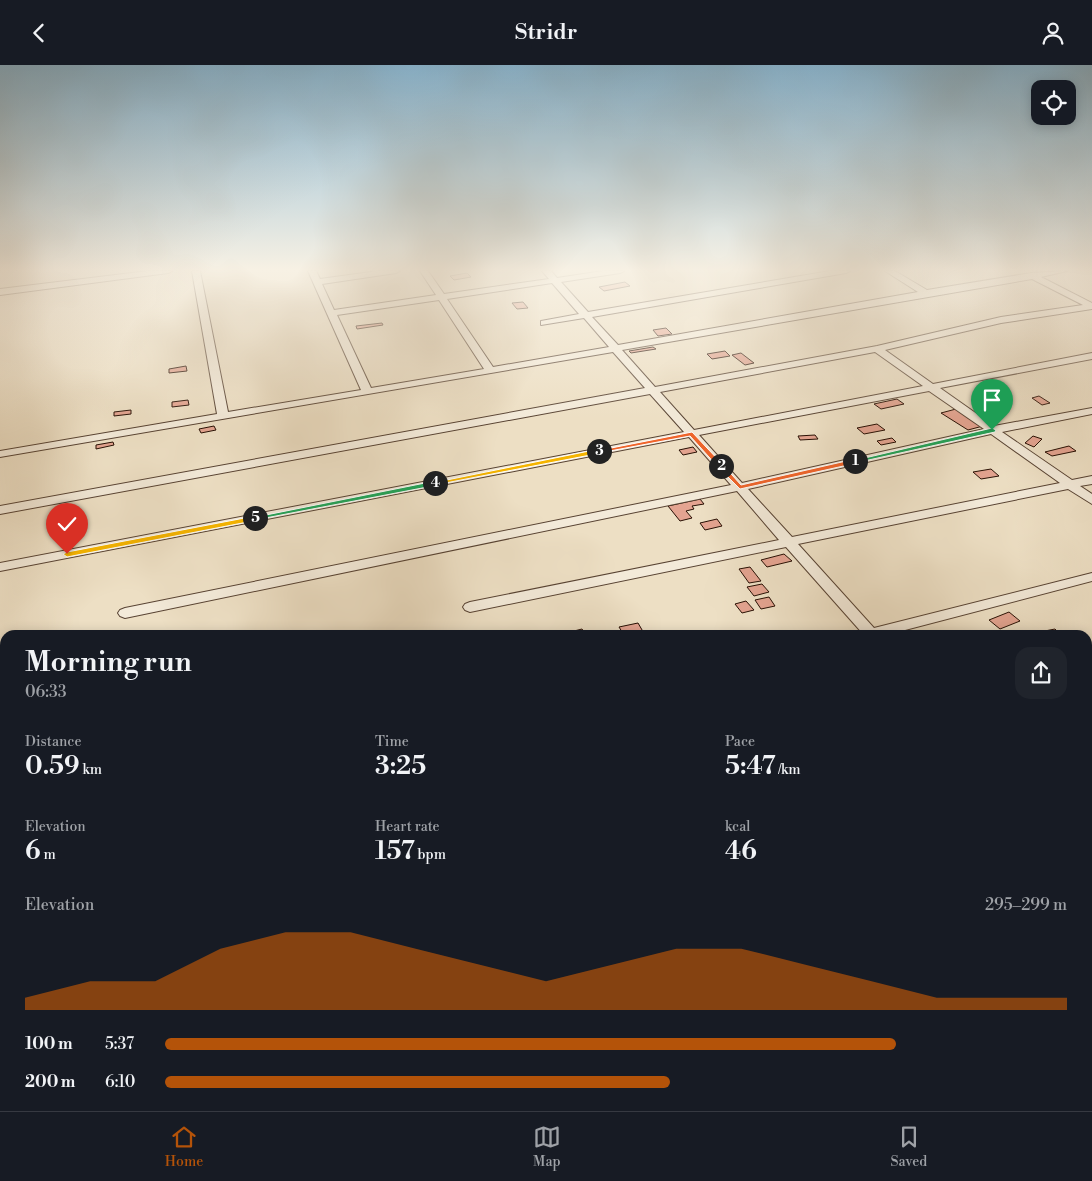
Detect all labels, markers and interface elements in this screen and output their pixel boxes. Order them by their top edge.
icon: back [25,19,53,47]
text: Stridr [515,19,577,46]
icon: person [1039,19,1067,47]
map controls [1031,80,1076,125]
button: locate [1031,80,1076,125]
pin [971,379,1013,430]
icon: arrive [978,386,1006,414]
pin: 3 [586,439,612,463]
text: 3 [595,442,604,460]
pin: 1 [842,449,868,473]
text: 1 [852,452,859,470]
pin: 2 [708,453,734,479]
text: 2 [717,457,726,475]
pin: 4 [422,471,448,495]
text: 4 [431,474,440,492]
pin [46,503,88,554]
pin: 5 [242,505,268,531]
text: 5 [251,509,260,527]
icon: check [53,510,81,538]
text: Morning run [25,645,192,680]
button: share [1015,647,1067,699]
text: 06:33 [25,682,67,702]
text: Distance [25,733,82,751]
text: Time [375,733,409,751]
text: Pace [725,733,755,751]
text: 0.59 [25,751,80,782]
text: 3:25 [375,751,426,782]
text: 5:47 [725,751,775,782]
text: km [80,761,102,779]
text: /km [775,761,801,779]
text: Elevation [25,818,86,836]
text: Heart rate [375,818,440,836]
text: kcal [725,818,750,836]
text: 6 [25,836,41,867]
text: 157 [375,836,415,867]
text: 46 [725,836,757,867]
text: m [41,846,56,864]
text: bpm [415,846,446,864]
text: Elevation [25,895,94,915]
text: 295–299 m [985,895,1067,915]
text: 100 m [25,1034,73,1054]
text: 5:37 [105,1034,134,1054]
text: 200 m [25,1072,75,1092]
text: 6:10 [105,1072,135,1092]
tab: Home [165,1123,203,1171]
tab: Map [533,1123,561,1171]
tab: Saved [890,1123,927,1171]

